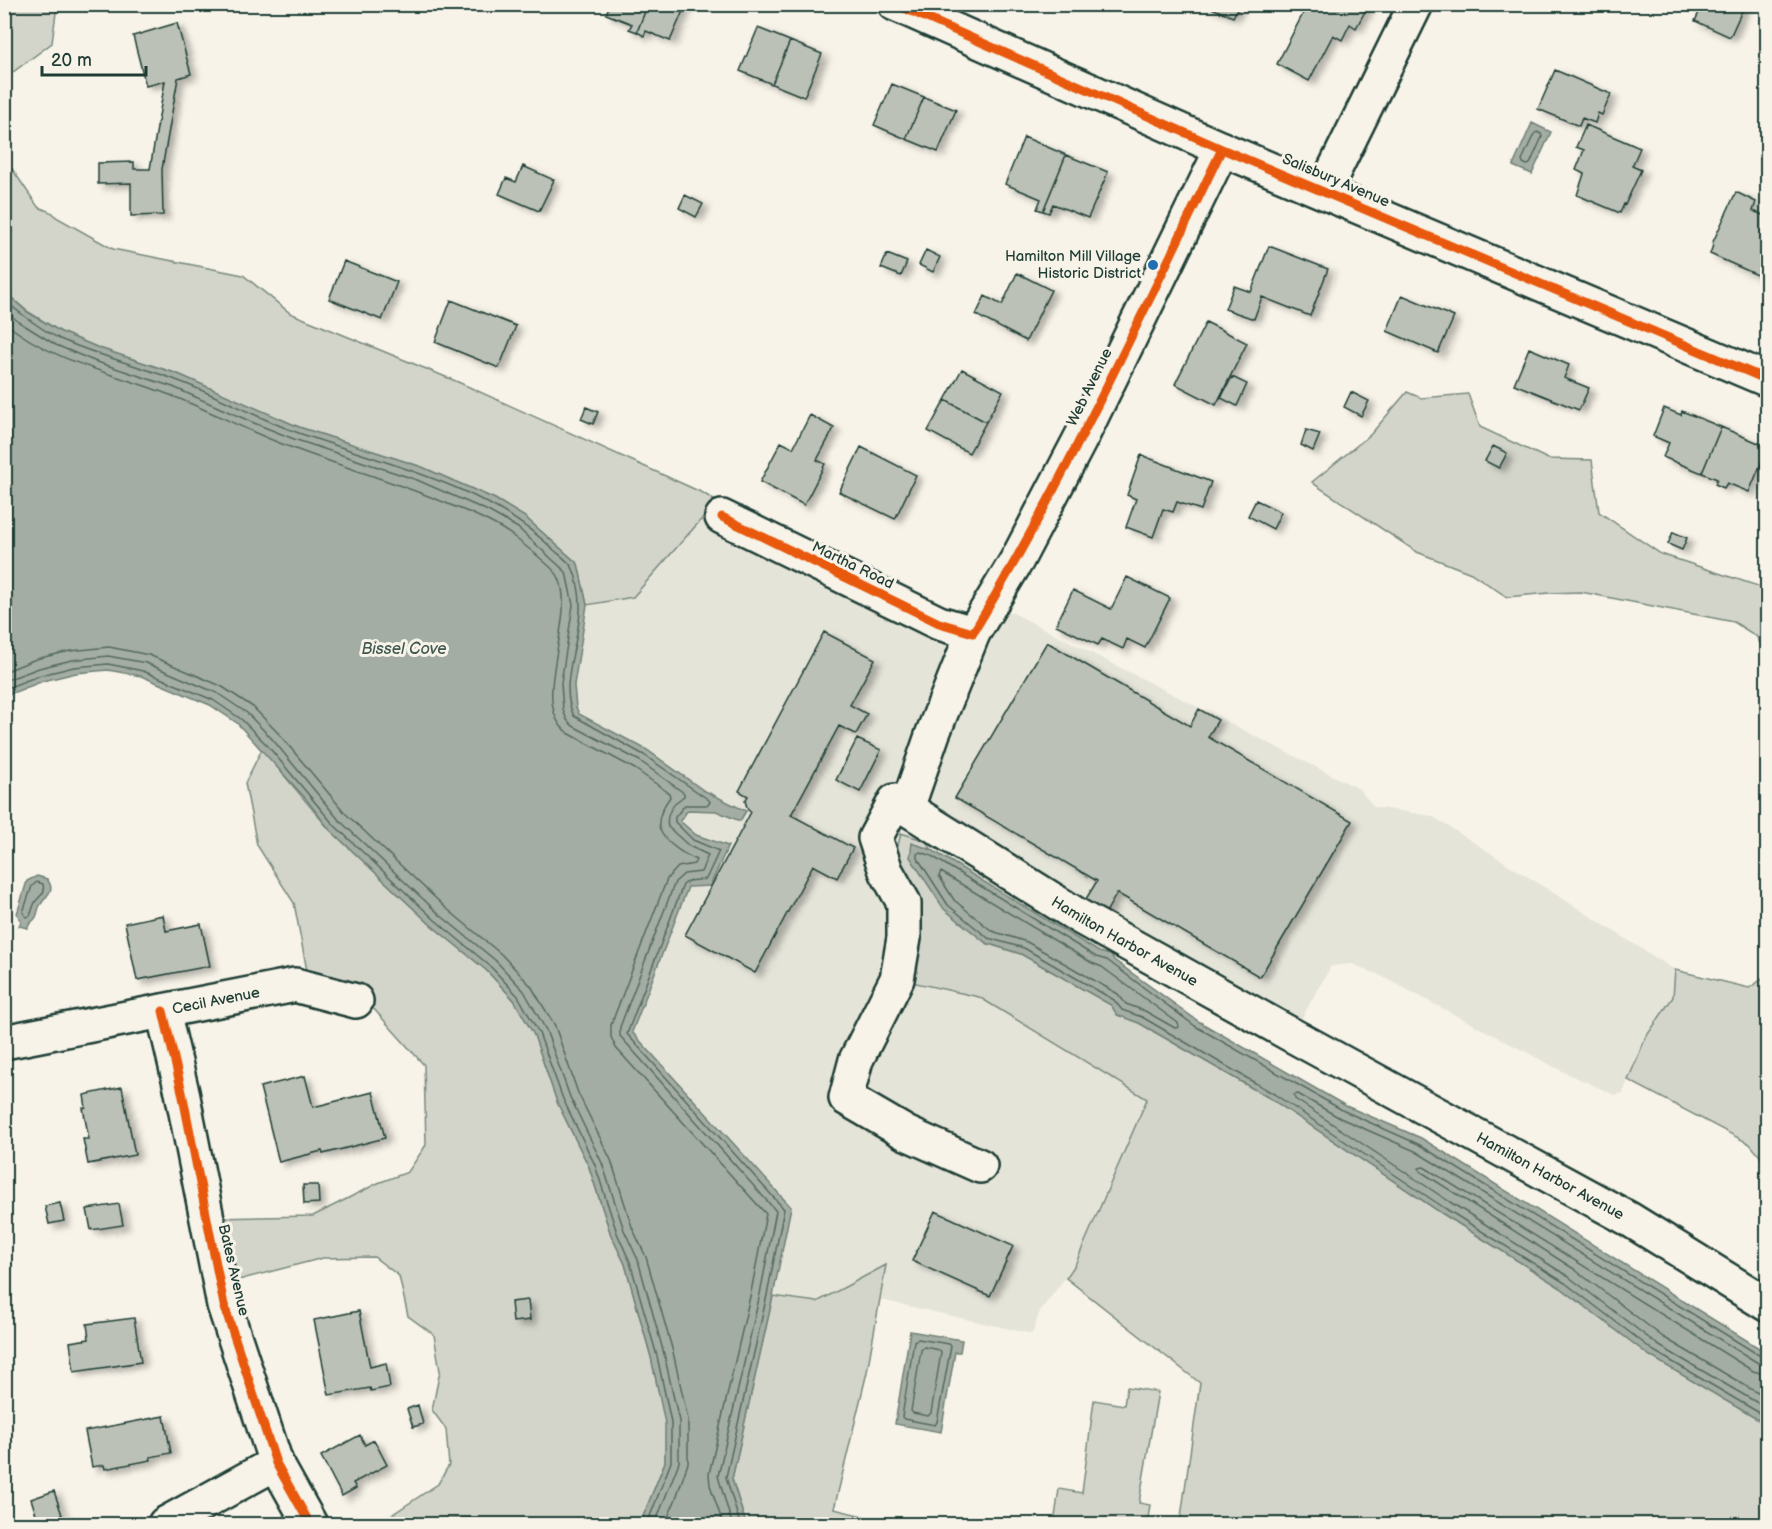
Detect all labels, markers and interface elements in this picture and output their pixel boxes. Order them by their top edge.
scale bar [42,39,146,77]
text: 20 m [51,50,92,71]
street label: Salisbury Avenue [1279,149,1392,212]
place label: Hamilton Mill Village Historic District [1005,247,1141,283]
marker: Hamilton Mill Village Historic District [1146,258,1160,272]
street label: Web Avenue [1062,345,1117,429]
street label: Martha Road [809,537,897,593]
water label: Bissel Cove [361,640,447,659]
street label: Hamilton Harbor Avenue [1048,892,1201,991]
street label: Cecil Avenue [171,983,262,1019]
street label: Hamilton Harbor Avenue [1473,1128,1627,1225]
street label: Bates Avenue [214,1222,253,1318]

